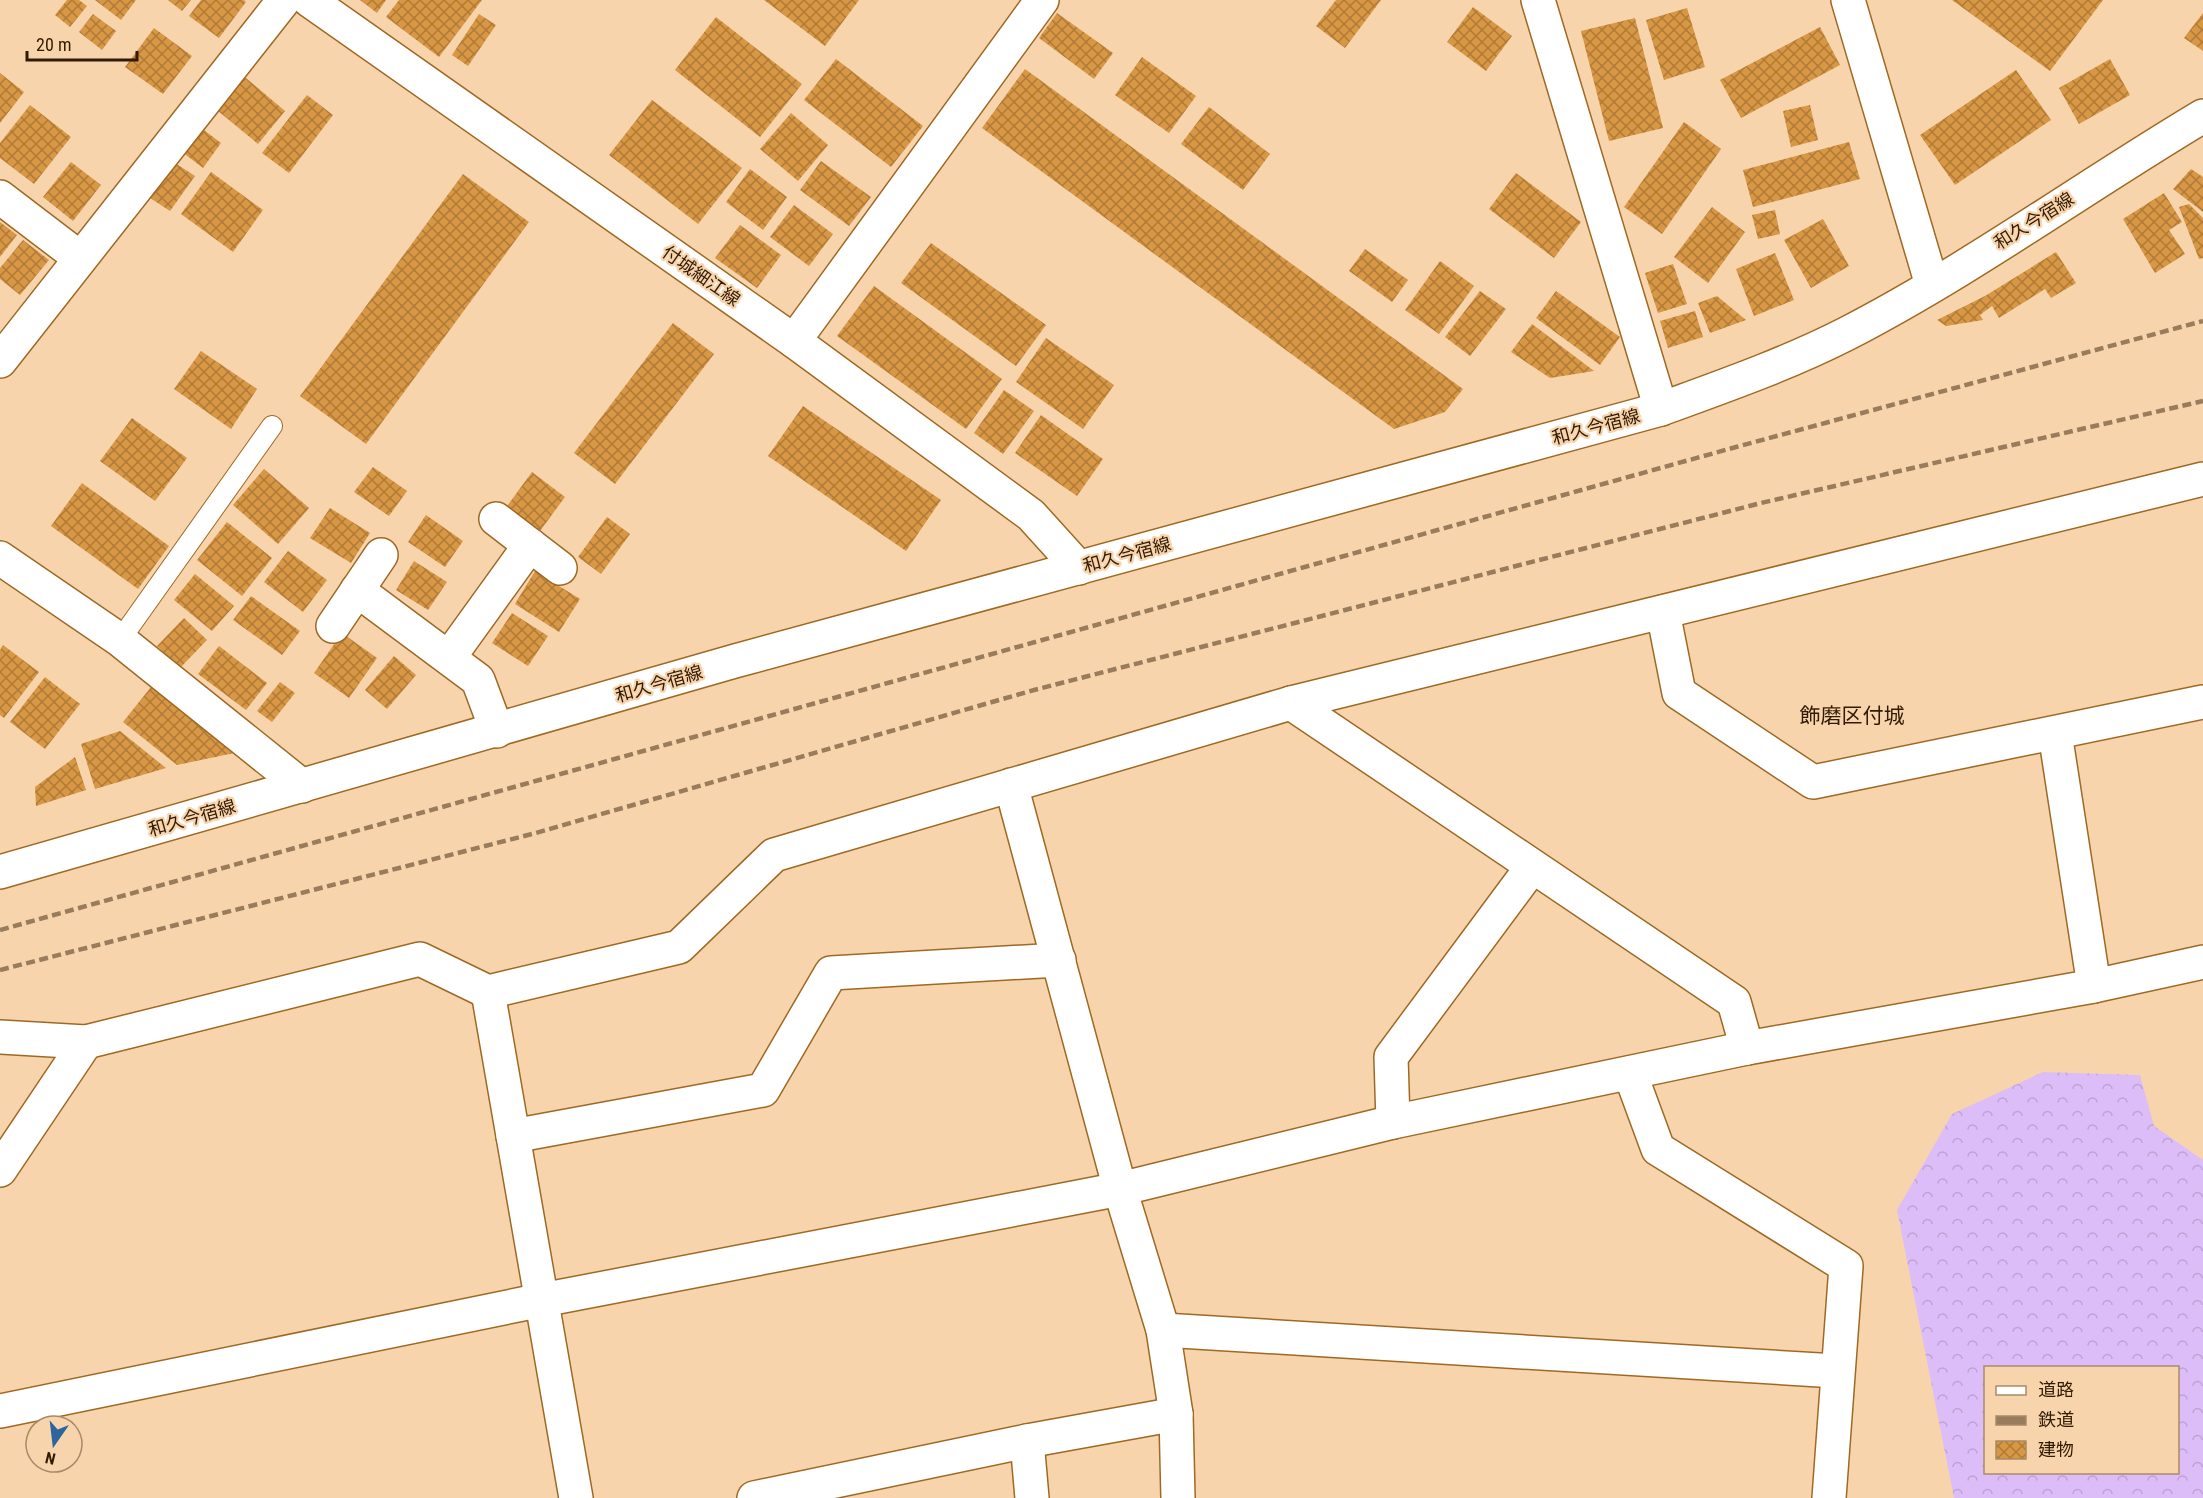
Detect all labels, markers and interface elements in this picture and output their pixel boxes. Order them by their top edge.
scale bar [27,24,136,62]
text: 20 m [36,34,71,55]
street label: 和久今宿線 [1990,188,2077,253]
street label: 付城細江線 [658,241,744,310]
street label: 和久今宿線 [1550,405,1642,448]
street label: 和久今宿線 [1081,533,1173,576]
street label: 和久今宿線 [613,661,705,706]
district label: 飾磨区付城 [1800,704,1905,728]
street label: 和久今宿線 [146,795,238,840]
legend [1984,1366,2179,1474]
text: 道路 [2038,1379,2074,1400]
text: 鉄道 [2038,1409,2074,1430]
north arrow [24,1414,84,1474]
text: 建物 [2038,1439,2074,1460]
text: N [43,1448,58,1468]

